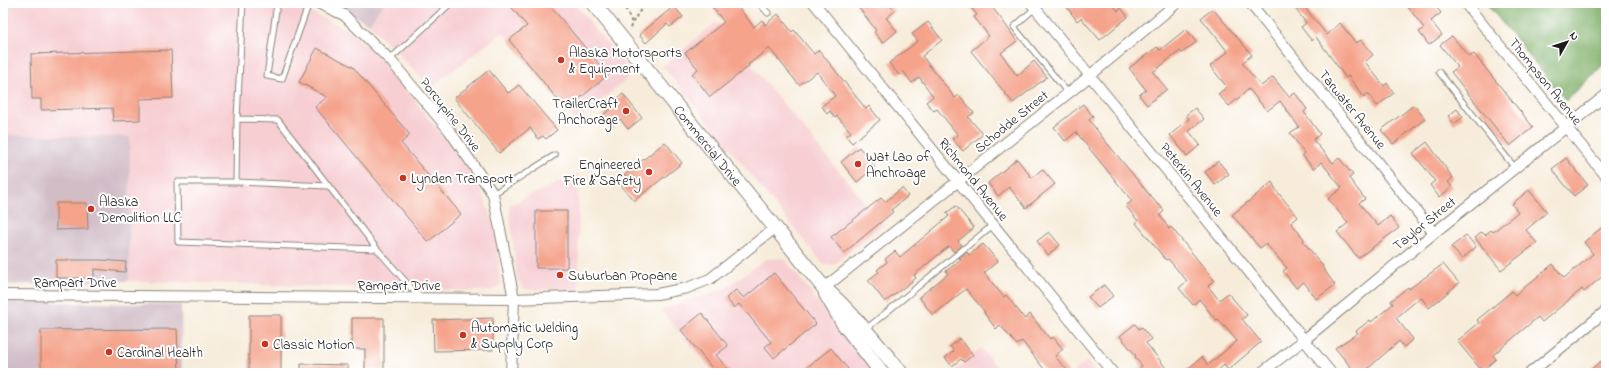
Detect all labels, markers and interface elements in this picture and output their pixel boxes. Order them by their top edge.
north arrow [1547,22,1587,62]
text: N [1565,28,1583,44]
street label: Thompson Avenue [1503,34,1587,131]
place label: Alaska Motorsports & Equipment [569,43,682,80]
marker: Alaska Motorsports & Equipment [556,55,566,65]
street label: Tarwater Avenue [1313,66,1391,155]
street label: Porcupine Drive [414,73,486,157]
street label: Schodde Street [970,86,1054,159]
place label: TrailerCraft Anchorage [552,94,619,132]
street label: Commercial Drive [668,101,747,192]
marker: TrailerCraft Anchorage [621,106,631,116]
street label: Richmond Avenue [933,134,1013,227]
street label: Peterkin Avenue [1154,138,1228,222]
place label: Wat Lao of Anchroage [866,147,930,185]
place label: Engineered Fire & Safety [563,155,641,193]
marker: Wat Lao of Anchroage [853,159,863,169]
marker: Engineered Fire & Safety [644,167,654,177]
place label: Lynden Transport [411,169,514,191]
marker: Lynden Transport [398,173,408,183]
place label: Alaska Demolition LLC [98,192,181,229]
street label: Taylor Street [1389,192,1462,257]
marker: Alaska Demolition LLC [86,204,96,214]
place label: Suburban Propane [568,266,678,287]
marker: Suburban Propane [555,270,565,280]
street label: Rampart Drive [33,273,117,294]
street label: Rampart Drive [357,276,441,297]
place label: Automatic Welding & Supply Corp [471,318,578,356]
marker: Automatic Welding & Supply Corp [458,330,468,340]
place label: Classic Motion [273,335,354,356]
marker: Classic Motion [260,339,270,349]
place label: Cardinal Health [117,343,203,364]
marker: Cardinal Health [104,347,114,357]

